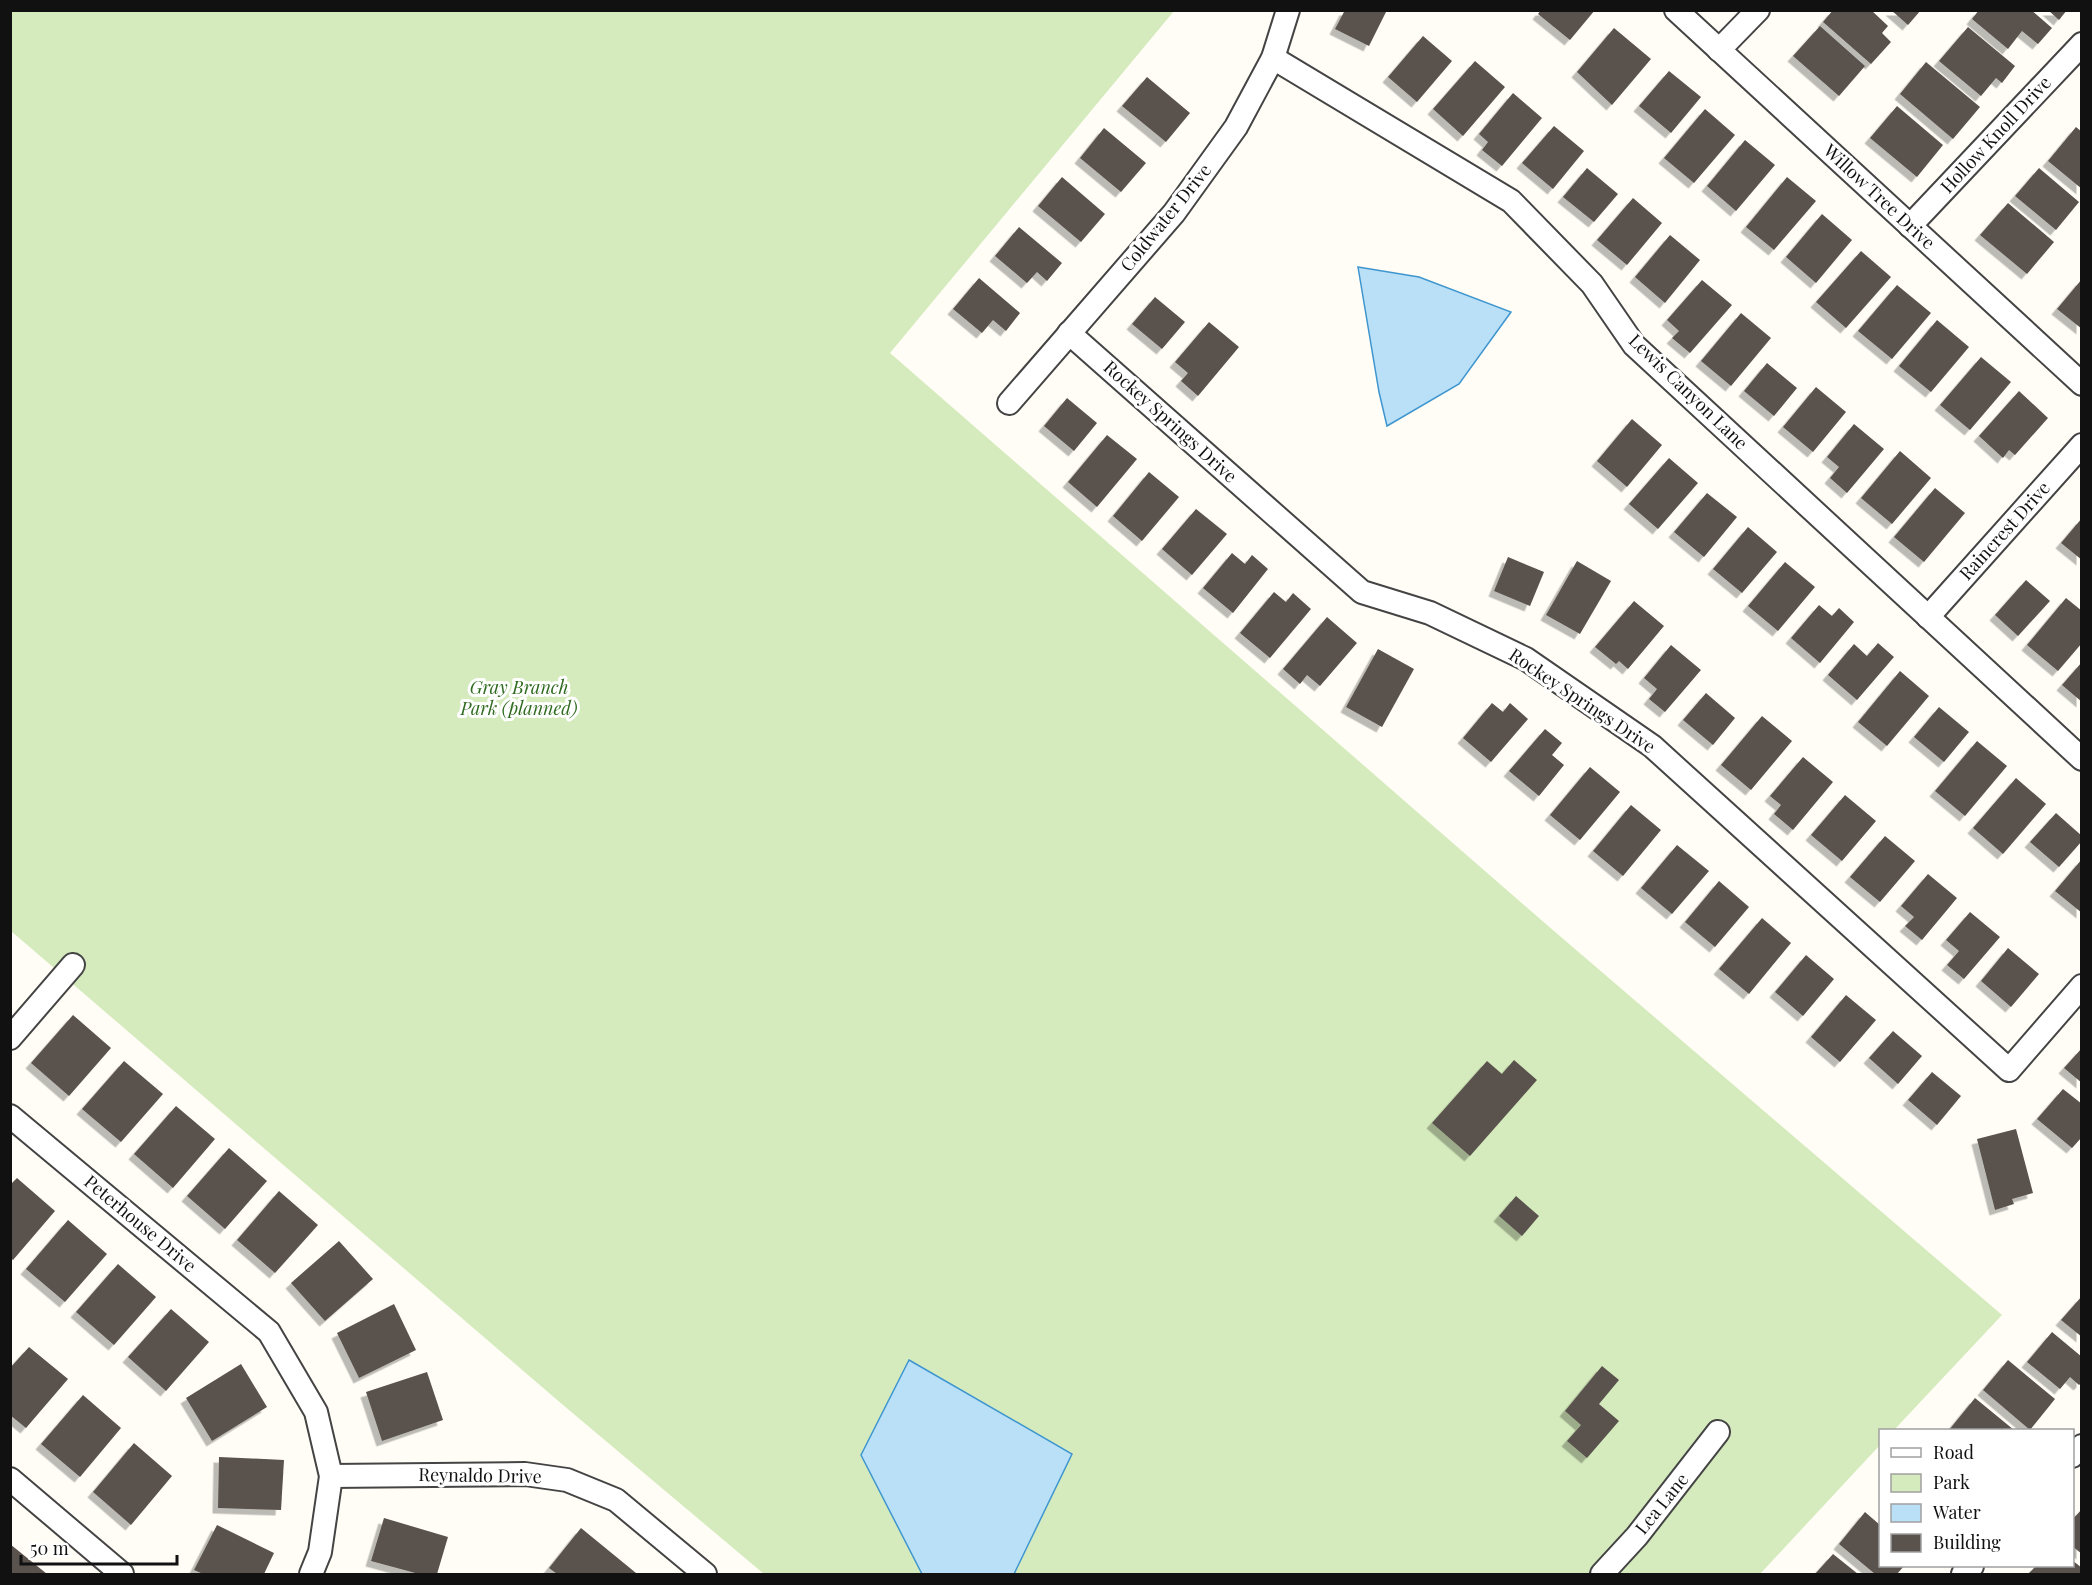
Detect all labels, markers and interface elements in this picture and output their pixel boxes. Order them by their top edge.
street label: Hollow Knoll Drive [1935,71,2056,198]
street label: Willow Tree Drive [1818,138,1941,254]
street label: Coldwater Drive [1114,159,1216,276]
street label: Lewis Canyon Lane [1624,328,1753,454]
street label: Rockey Springs Drive [1099,355,1242,488]
street label: Raincrest Drive [1954,476,2055,585]
street label: Rockey Springs Drive [1505,642,1660,758]
park label: Gray Branch Park (planned) [460,675,578,720]
street label: Peterhouse Drive [80,1169,202,1277]
legend [1879,1429,2074,1567]
text: Road [1933,1440,1974,1464]
street label: Reynaldo Drive [418,1462,542,1488]
street label: Lea Lane [1629,1468,1693,1539]
text: Park [1933,1470,1970,1494]
text: Water [1932,1500,1981,1524]
scale bar [21,1528,177,1566]
text: Building [1933,1530,2001,1554]
text: 50 m [30,1536,69,1560]

